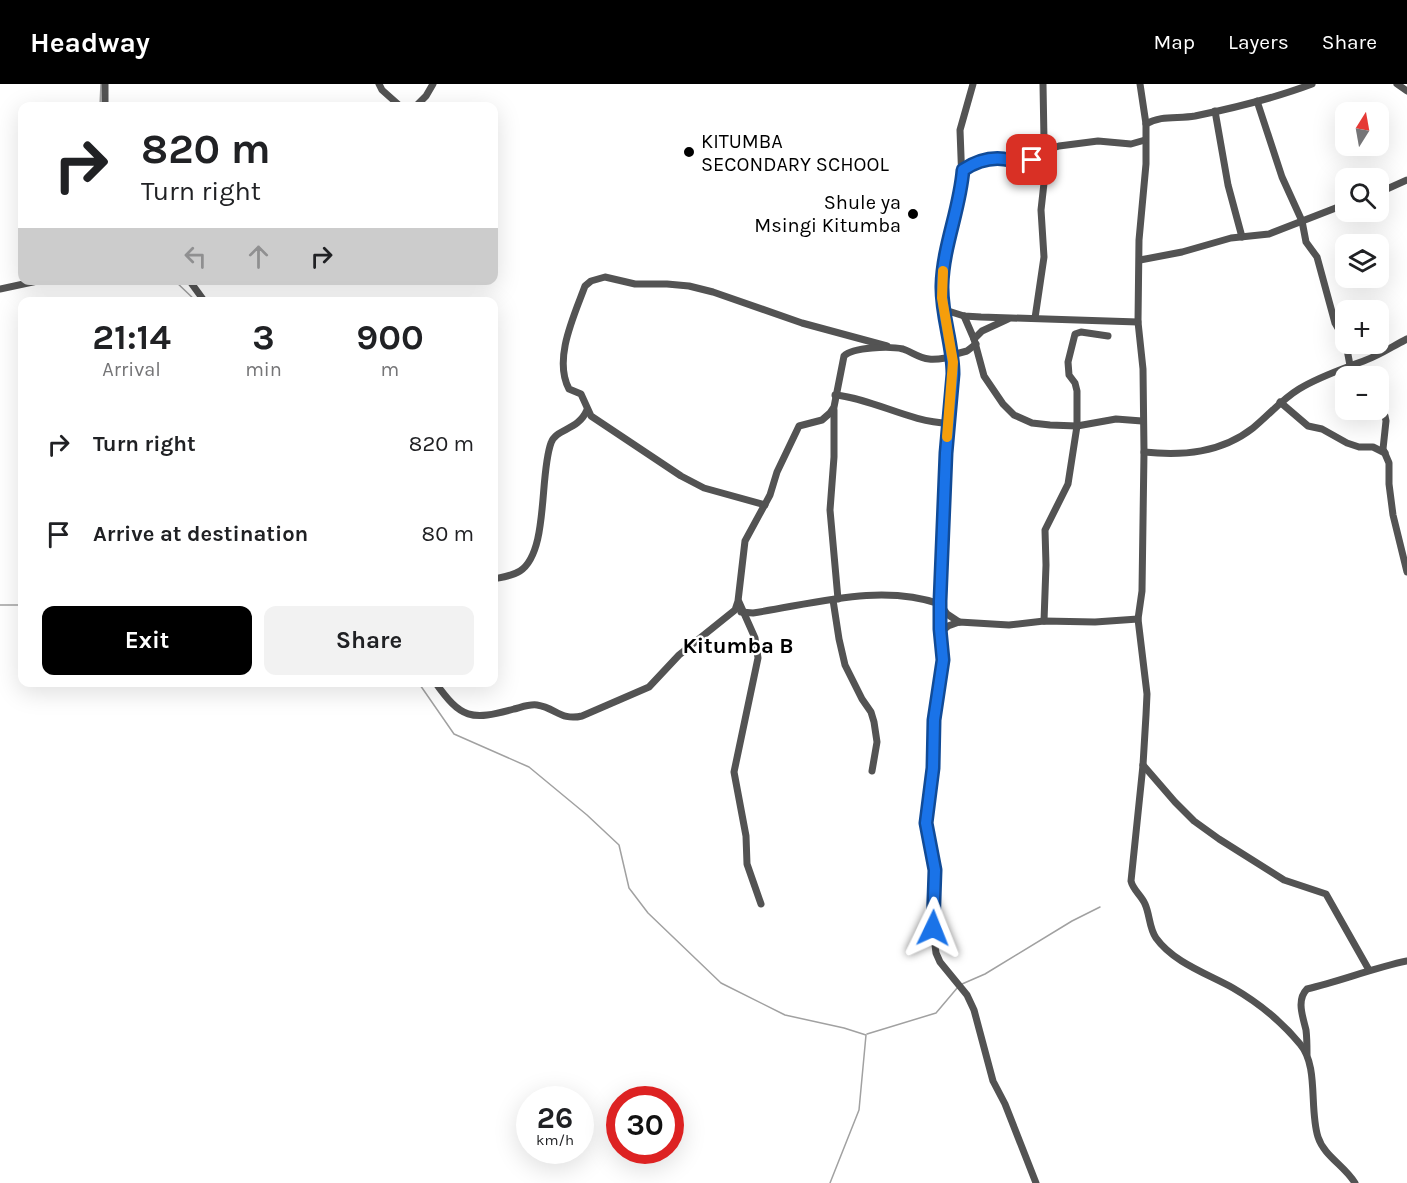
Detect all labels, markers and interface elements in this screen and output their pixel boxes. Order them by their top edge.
text: Headway [30,26,150,59]
text: Map [1153,30,1195,54]
text: Layers [1228,30,1289,54]
text: Share [1322,30,1377,54]
north arrow [1335,102,1389,156]
map controls [1335,102,1389,420]
text: 820 m [141,124,271,174]
icon: right [42,126,120,204]
place label: KITUMBA SECONDARY SCHOOL [701,130,889,176]
pin [1006,134,1057,185]
icon: arrive [1015,143,1048,176]
marker: KITUMBA SECONDARY SCHOOL [682,145,696,159]
button: search [1335,168,1389,222]
text: Turn right [141,175,261,207]
place label: Shule ya Msingi Kitumba [754,191,901,237]
marker: Shule ya Msingi Kitumba [906,207,920,221]
button: layers [1335,234,1389,288]
icon: left [179,240,212,273]
icon: ahead [242,240,275,273]
icon: right [305,240,338,273]
button: + [1335,300,1389,354]
text: 21:14 [92,316,171,358]
text: 3 [252,316,275,358]
text: 900 [356,316,424,358]
text: Arrival [102,358,161,381]
text: min [245,358,282,381]
text: m [381,358,399,381]
button: − [1335,366,1389,420]
icon: right [42,428,75,461]
text: Turn right [93,431,196,457]
text: 820 m [409,431,474,457]
icon: arrive [42,518,75,551]
text: Arrive at destination [93,521,308,547]
text: 80 m [422,521,474,547]
button: Exit [42,606,252,675]
button: Share [264,606,474,675]
district label: Kitumba B [682,633,794,659]
position arrow [901,896,965,960]
speed limit sign: 30 [606,1086,684,1164]
text: 26 [537,1100,573,1136]
text: km/h [536,1131,574,1149]

